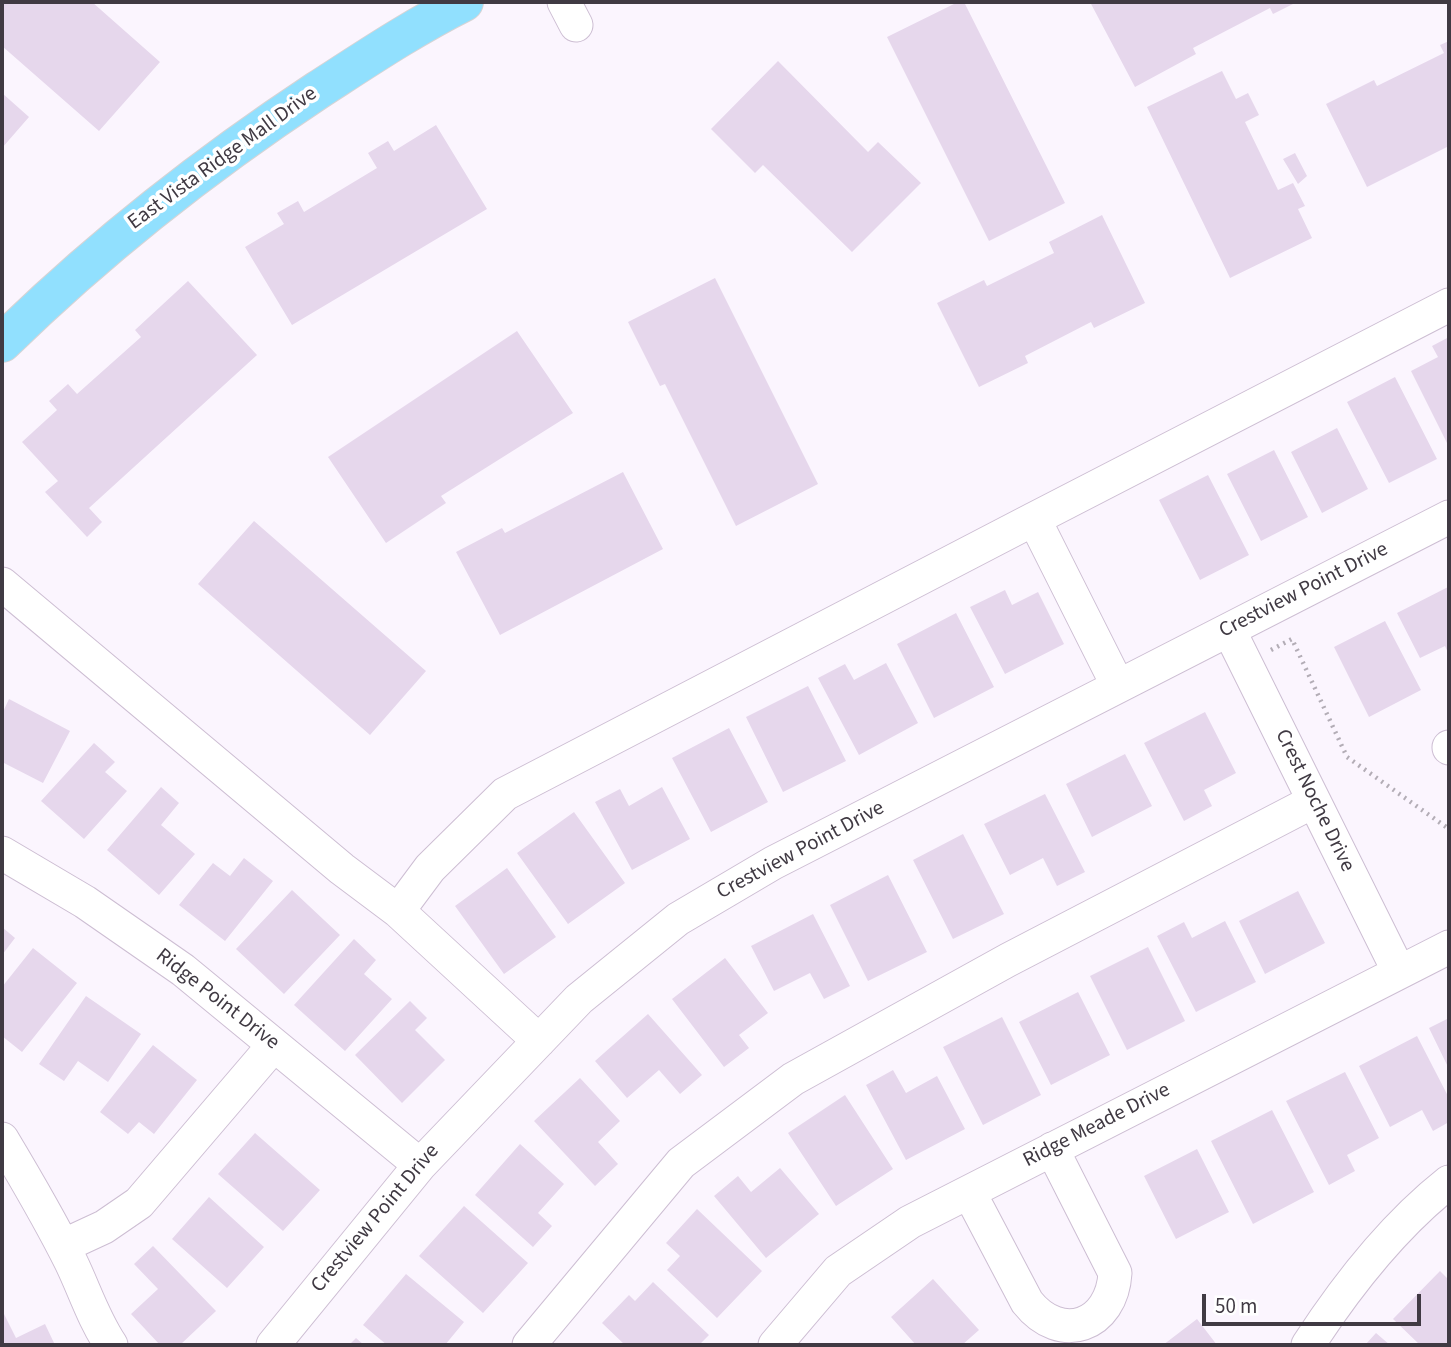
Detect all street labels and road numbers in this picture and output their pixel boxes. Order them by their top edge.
street label: East Vista Ridge Mall Drive [124,82,322,236]
street label: Crestview Point Drive [1215,538,1393,644]
street label: Crest Noche Drive [1269,726,1359,876]
street label: Crestview Point Drive [713,796,889,906]
street label: Ridge Point Drive [150,944,284,1056]
street label: Ridge Meade Drive [1019,1078,1175,1174]
street label: Crestview Point Drive [307,1140,445,1298]

